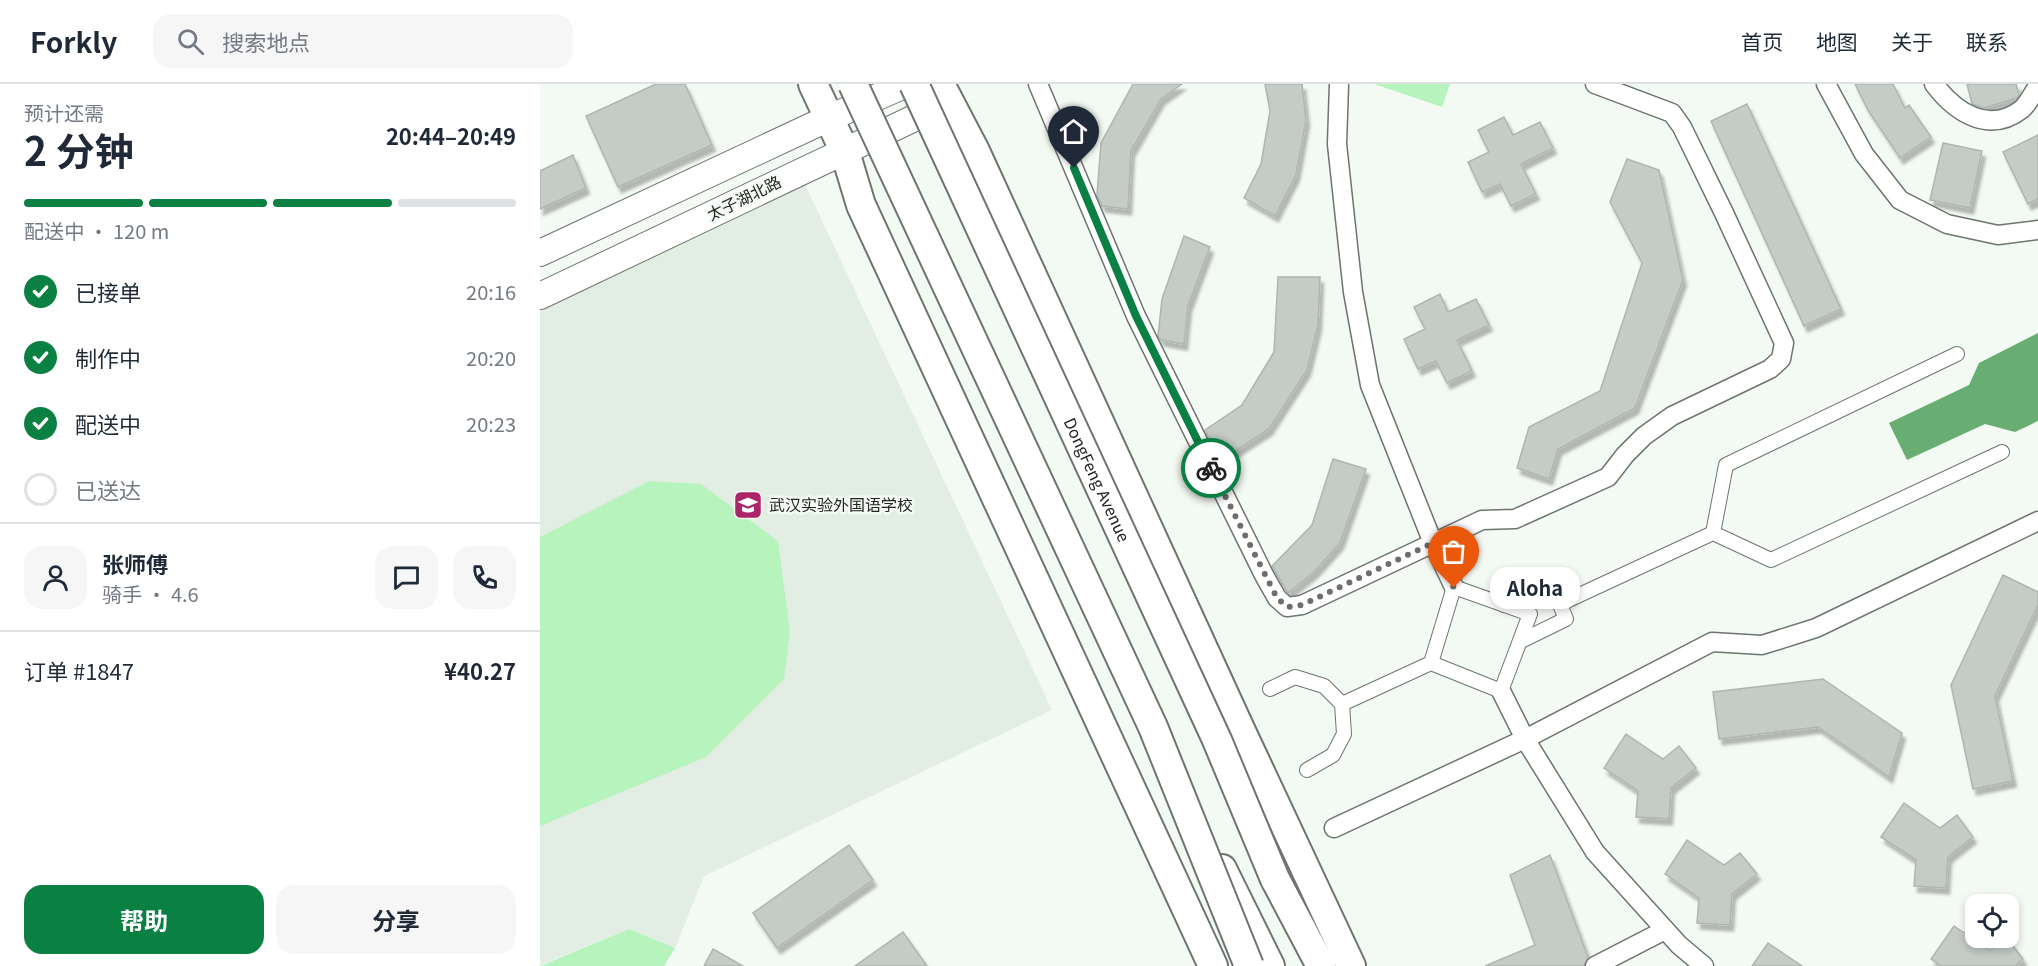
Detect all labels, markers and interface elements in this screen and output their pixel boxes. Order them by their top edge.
search box [153,14,573,68]
text: Forkly [30,21,117,61]
icon: search [174,25,207,58]
text: 搜索地点 [222,25,310,57]
text: 首页 [1741,26,1783,56]
text: 地图 [1816,26,1858,56]
text: 关于 [1891,26,1933,56]
text: 联系 [1966,26,2008,56]
text: 预计还需 [24,98,104,127]
pin [1048,106,1099,168]
icon: home [1057,115,1090,148]
text: 20:44–20:49 [386,119,516,151]
text: 2 分钟 [24,121,134,177]
street label: 太子湖北路 [702,169,785,225]
text: 配送中 · 120 m [24,216,169,245]
icon: check [24,275,57,308]
text: 已接单 [75,275,141,307]
text: 20:16 [466,277,516,306]
icon: check [24,341,57,374]
text: 制作中 [75,341,141,373]
text: 20:20 [466,343,516,372]
icon: check [24,407,57,440]
text: 配送中 [75,407,141,439]
text: 20:23 [466,409,516,438]
street label: DongFeng Avenue [1059,413,1137,546]
courier [1181,438,1241,498]
icon: bike [1195,452,1228,485]
text: 已送达 [75,473,141,505]
school or university icon: 武汉实验外国语学校 [732,489,764,521]
place label: 武汉实验外国语学校 [769,492,913,516]
pin [1428,526,1479,588]
icon: bag [1437,535,1470,568]
button: person [24,546,87,609]
button: chat [375,546,438,609]
button: phone [453,546,516,609]
text: 张师傅 [102,547,168,579]
callout: Aloha [1490,567,1580,609]
text: Aloha [1507,573,1563,602]
text: 骑手 · 4.6 [102,579,199,608]
text: 订单 #1847 [24,654,134,686]
text: ¥40.27 [444,654,516,686]
button: 帮助 [24,885,264,954]
button: 分享 [276,885,516,954]
map controls [1965,894,2019,948]
button: locate [1965,894,2019,948]

